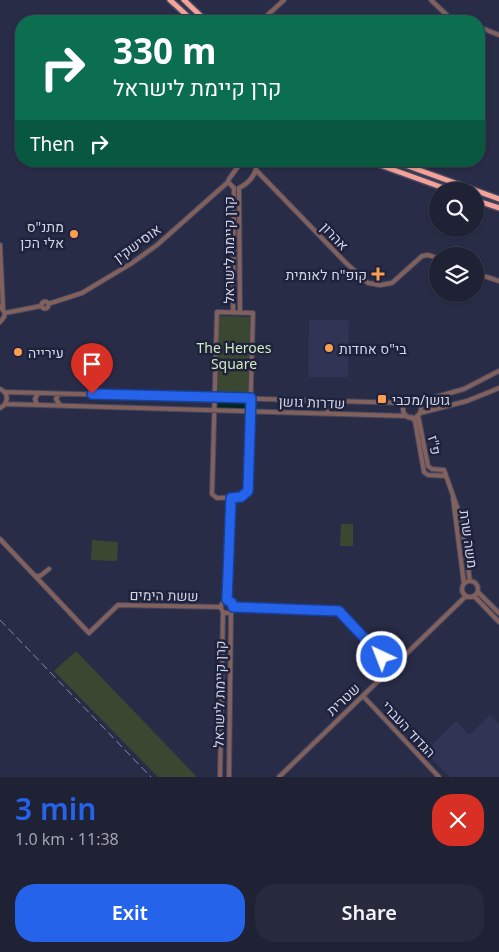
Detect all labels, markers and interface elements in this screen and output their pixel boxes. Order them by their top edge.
text: 330 m [113,27,216,74]
icon: right [30,35,95,100]
text: קרן קיימת לישראל [113,72,282,102]
icon: right [85,130,113,158]
text: Then [30,131,75,157]
map controls [429,182,484,302]
button: search [429,182,484,237]
street label: קרן קיימת לישראל [219,196,238,304]
place label: מתנ"ס אלי הכן [20,217,64,252]
street label: אהרון [317,218,353,254]
street label: אוסישקין [109,219,165,267]
marker: מתנ"ס אלי הכן [68,228,80,240]
button: layers [429,247,484,302]
place label: קופ"ח לאומית [285,265,367,284]
marker: קופ"ח לאומית [371,267,385,281]
park label: The Heroes Square [197,338,272,373]
place label: בי"ס אחדות [339,339,407,358]
marker: בי"ס אחדות [323,342,335,354]
place label: עירייה [28,343,64,362]
pin [71,343,113,394]
marker: עירייה [12,346,24,358]
icon: arrive [78,350,106,378]
place label: גושן/מכבי [392,390,450,409]
street label: שדרות גושן [278,391,346,413]
marker: גושן/מכבי [376,393,388,405]
street label: פ"ז [424,434,446,456]
street label: משה שרת [456,509,482,569]
street label: ששת הימים [129,585,199,605]
position arrow [355,630,407,682]
street label: קרן קיימת לישראל [209,640,229,748]
street label: שטרית [322,679,364,719]
street label: הגדוד העברי [378,697,440,761]
text: 3 min [15,788,96,829]
button: close [432,794,484,846]
text: 1.0 km · 11:38 [15,828,119,850]
button: Exit [15,884,245,942]
button: Share [255,884,484,942]

